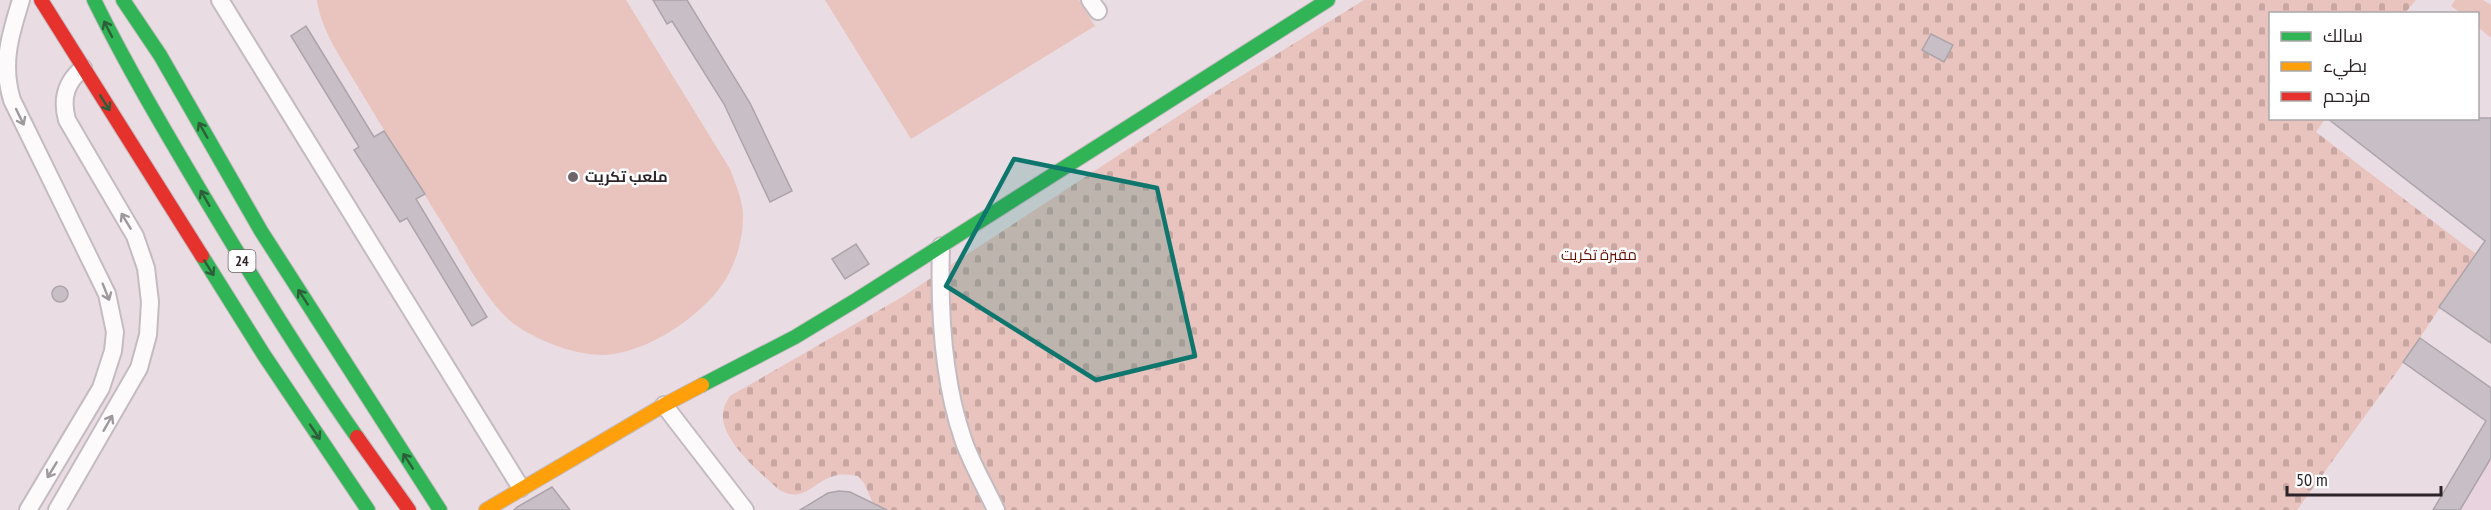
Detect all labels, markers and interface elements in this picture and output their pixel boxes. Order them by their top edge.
legend [2269,12,2479,120]
one-way arrow [102,20,113,38]
text: سالك [2323,24,2363,47]
text: بطيء [2323,54,2367,80]
text: مزدحم [2323,84,2371,108]
one-way arrow [99,94,111,111]
one-way arrow [15,107,27,125]
one-way arrow [196,121,208,138]
place label: ملعب تكريت [585,167,668,186]
marker: ملعب تكريت [566,170,580,184]
one-way arrow [199,190,211,207]
one-way arrow [120,213,132,230]
park label: مقبرة تكريت [1561,245,1637,264]
road number: 24 [228,250,256,272]
one-way arrow [203,259,215,276]
one-way arrow [101,282,112,301]
one-way arrow [297,288,310,305]
one-way arrow [103,415,115,432]
one-way arrow [309,423,321,440]
one-way arrow [402,453,414,470]
scale bar [2287,459,2442,497]
one-way arrow [45,461,57,478]
text: 50 m [2296,468,2328,491]

